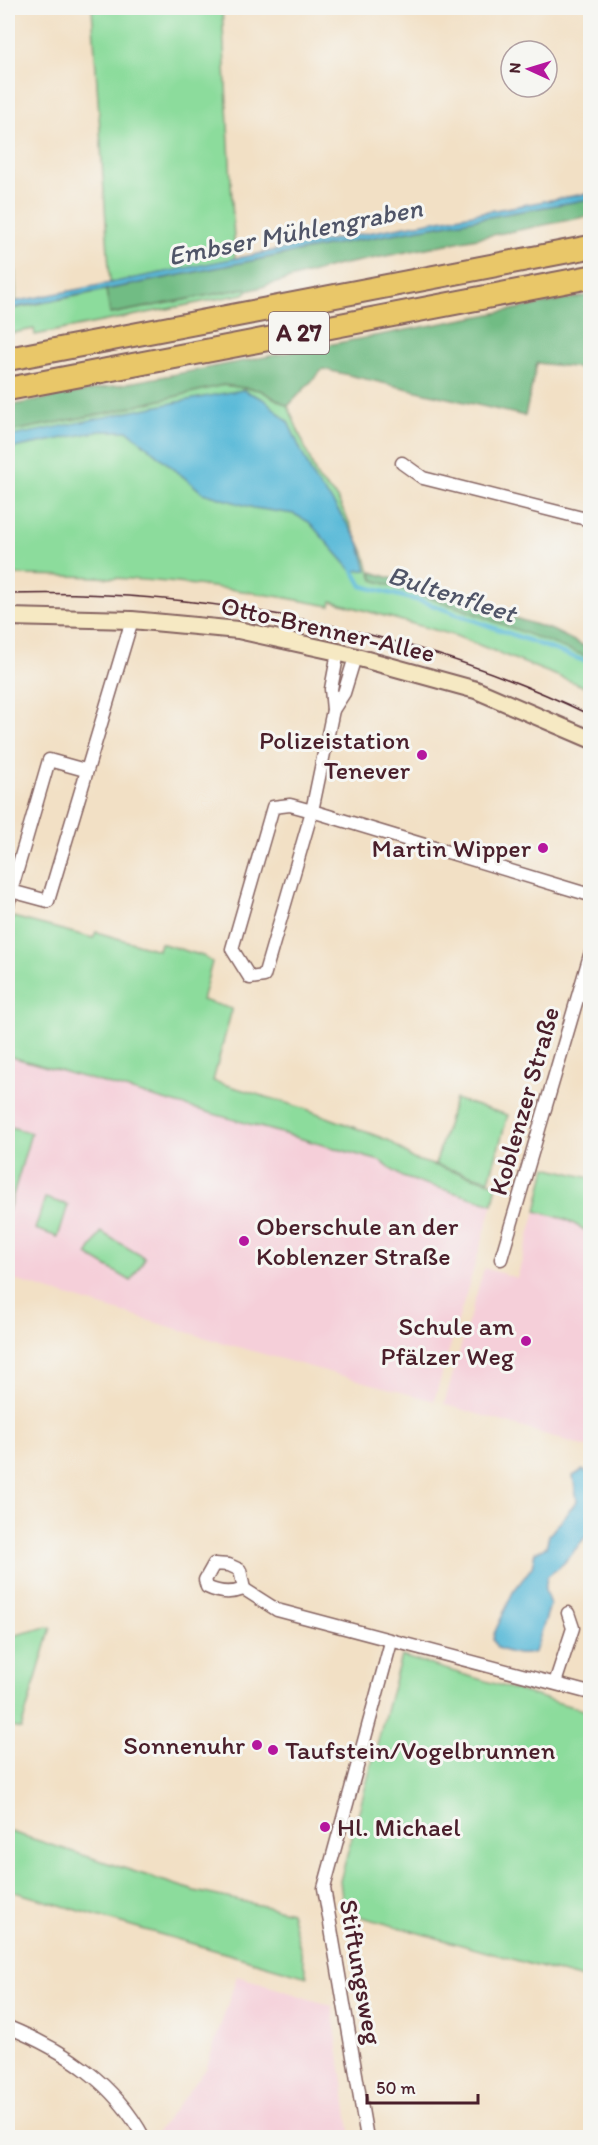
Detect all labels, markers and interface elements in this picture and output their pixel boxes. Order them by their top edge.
north arrow [499,39,559,99]
text: N [505,62,524,74]
water label: Embser Mühlengraben [165,191,425,272]
road number: A 27 [269,312,329,354]
water label: Bultenfleet [384,557,523,631]
street label: Otto-Brenner-Allee [218,589,438,669]
place label: Polizeistation Tenever [259,724,411,786]
marker: Polizeistation Tenever [415,748,429,762]
place label: Martin Wipper [372,832,532,864]
marker: Martin Wipper [536,841,550,855]
street label: Koblenzer Straße [482,1003,566,1199]
place label: Oberschule an der Koblenzer Straße [256,1210,459,1272]
marker: Oberschule an der Koblenzer Straße [237,1234,251,1248]
place label: Schule am Pfälzer Weg [381,1310,515,1372]
marker: Schule am Pfälzer Weg [519,1334,533,1348]
place label: Sonnenuhr [123,1729,245,1761]
place label: Taufstein/Vogelbrunnen [285,1734,556,1766]
marker: Sonnenuhr [250,1738,264,1752]
marker: Taufstein/Vogelbrunnen [266,1743,280,1757]
place label: Hl. Michael [337,1811,461,1843]
marker: Hl. Michael [318,1820,332,1834]
street label: Stiftungsweg [333,1897,390,2048]
scale bar [367,2067,478,2105]
text: 50 m [376,2077,416,2099]

